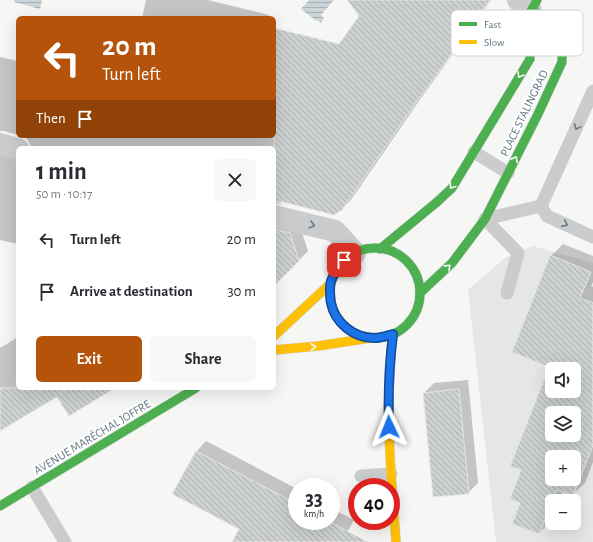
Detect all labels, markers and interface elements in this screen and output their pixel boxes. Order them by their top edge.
legend [451,10,583,56]
text: Fast [484,19,502,30]
icon: left [36,32,88,84]
text: 20 m [102,33,157,61]
text: Slow [484,37,505,48]
text: Turn left [102,66,161,84]
street label: PLACE STALINGRAD [498,68,550,158]
one-way arrow [518,71,525,78]
icon: arrive [74,108,96,130]
text: Then [36,111,66,126]
one-way arrow [574,122,582,130]
one-way arrow [510,156,518,163]
button: close [214,159,256,201]
text: 1 min [36,160,87,184]
one-way arrow [450,182,457,189]
text: 50 m · 10:17 [36,188,92,201]
one-way arrow [560,219,568,227]
one-way arrow [309,221,315,229]
icon: left [36,229,58,251]
text: Turn left [70,232,121,247]
text: 20 m [227,232,256,247]
pin [327,243,361,277]
icon: arrive [333,249,355,271]
one-way arrow [443,264,451,271]
icon: arrive [36,281,58,303]
text: Arrive at destination [70,284,193,299]
text: 30 m [227,284,256,299]
button: Exit [36,336,142,382]
button: Share [150,336,256,382]
one-way arrow [310,342,316,351]
map controls [545,362,581,530]
button: sound [545,362,581,398]
street label: AVENUE MARÉCHAL JOFFRE [31,396,153,477]
position arrow [368,406,410,448]
button: layers [545,406,581,442]
button: + [545,450,581,486]
speed limit sign: 40 [348,478,400,530]
text: 33 [305,489,323,509]
button: − [545,494,581,530]
text: km/h [304,509,324,519]

